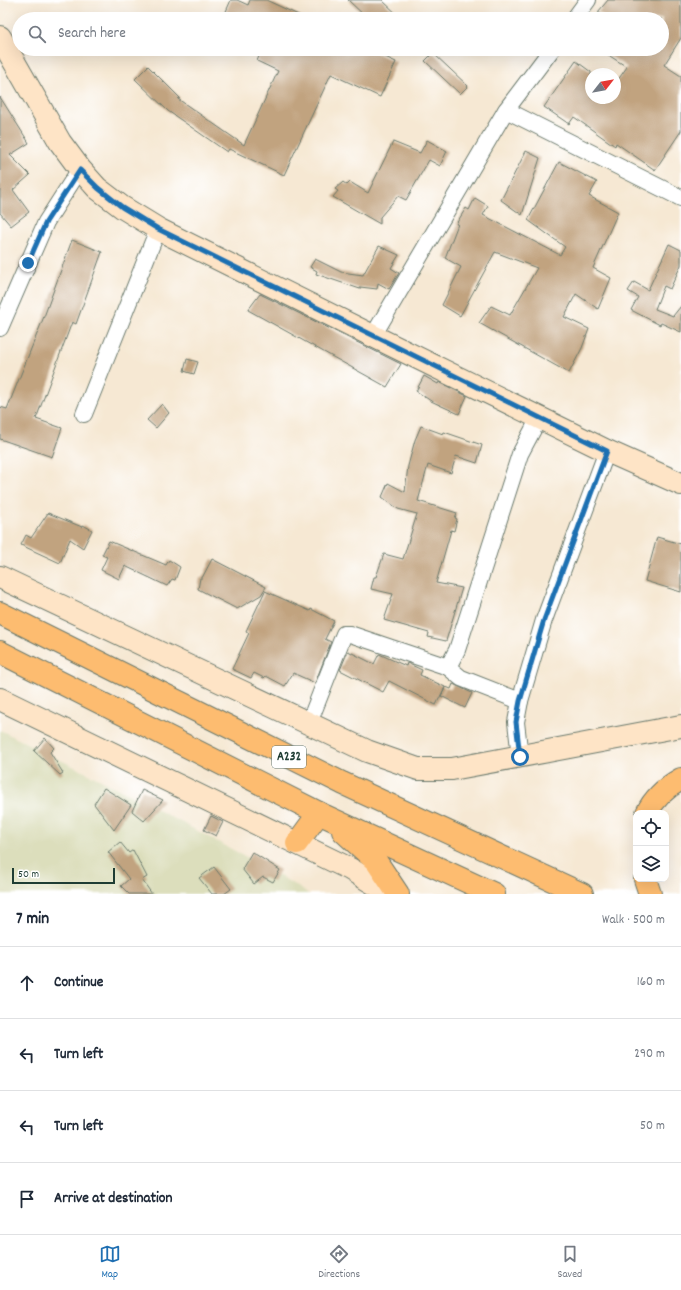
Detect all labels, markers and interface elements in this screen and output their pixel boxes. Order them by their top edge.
search box [12,12,669,56]
icon: search [26,23,48,45]
text: Search here [58,23,126,45]
north arrow [585,68,621,104]
route end [19,254,37,272]
road number: A232 [272,746,306,768]
route start [511,748,529,766]
map controls [633,810,669,882]
button: locate [633,810,669,846]
button: layers [633,846,669,882]
scale bar [12,866,115,885]
text: 50 m [18,867,39,883]
text: 7 min [16,908,49,932]
text: Walk · 500 m [602,911,665,930]
icon: ahead [16,972,38,994]
text: Continue [54,972,103,994]
text: 160 m [637,973,665,992]
icon: left [16,1044,38,1066]
text: Turn left [54,1044,103,1066]
text: 290 m [634,1045,665,1064]
icon: left [16,1116,38,1138]
text: Turn left [54,1116,103,1138]
text: 50 m [640,1117,665,1136]
icon: arrive [16,1188,38,1210]
text: Arrive at destination [54,1188,172,1210]
tab: Map [99,1243,121,1283]
tab: Directions [318,1243,360,1283]
tab: Saved [558,1243,582,1283]

